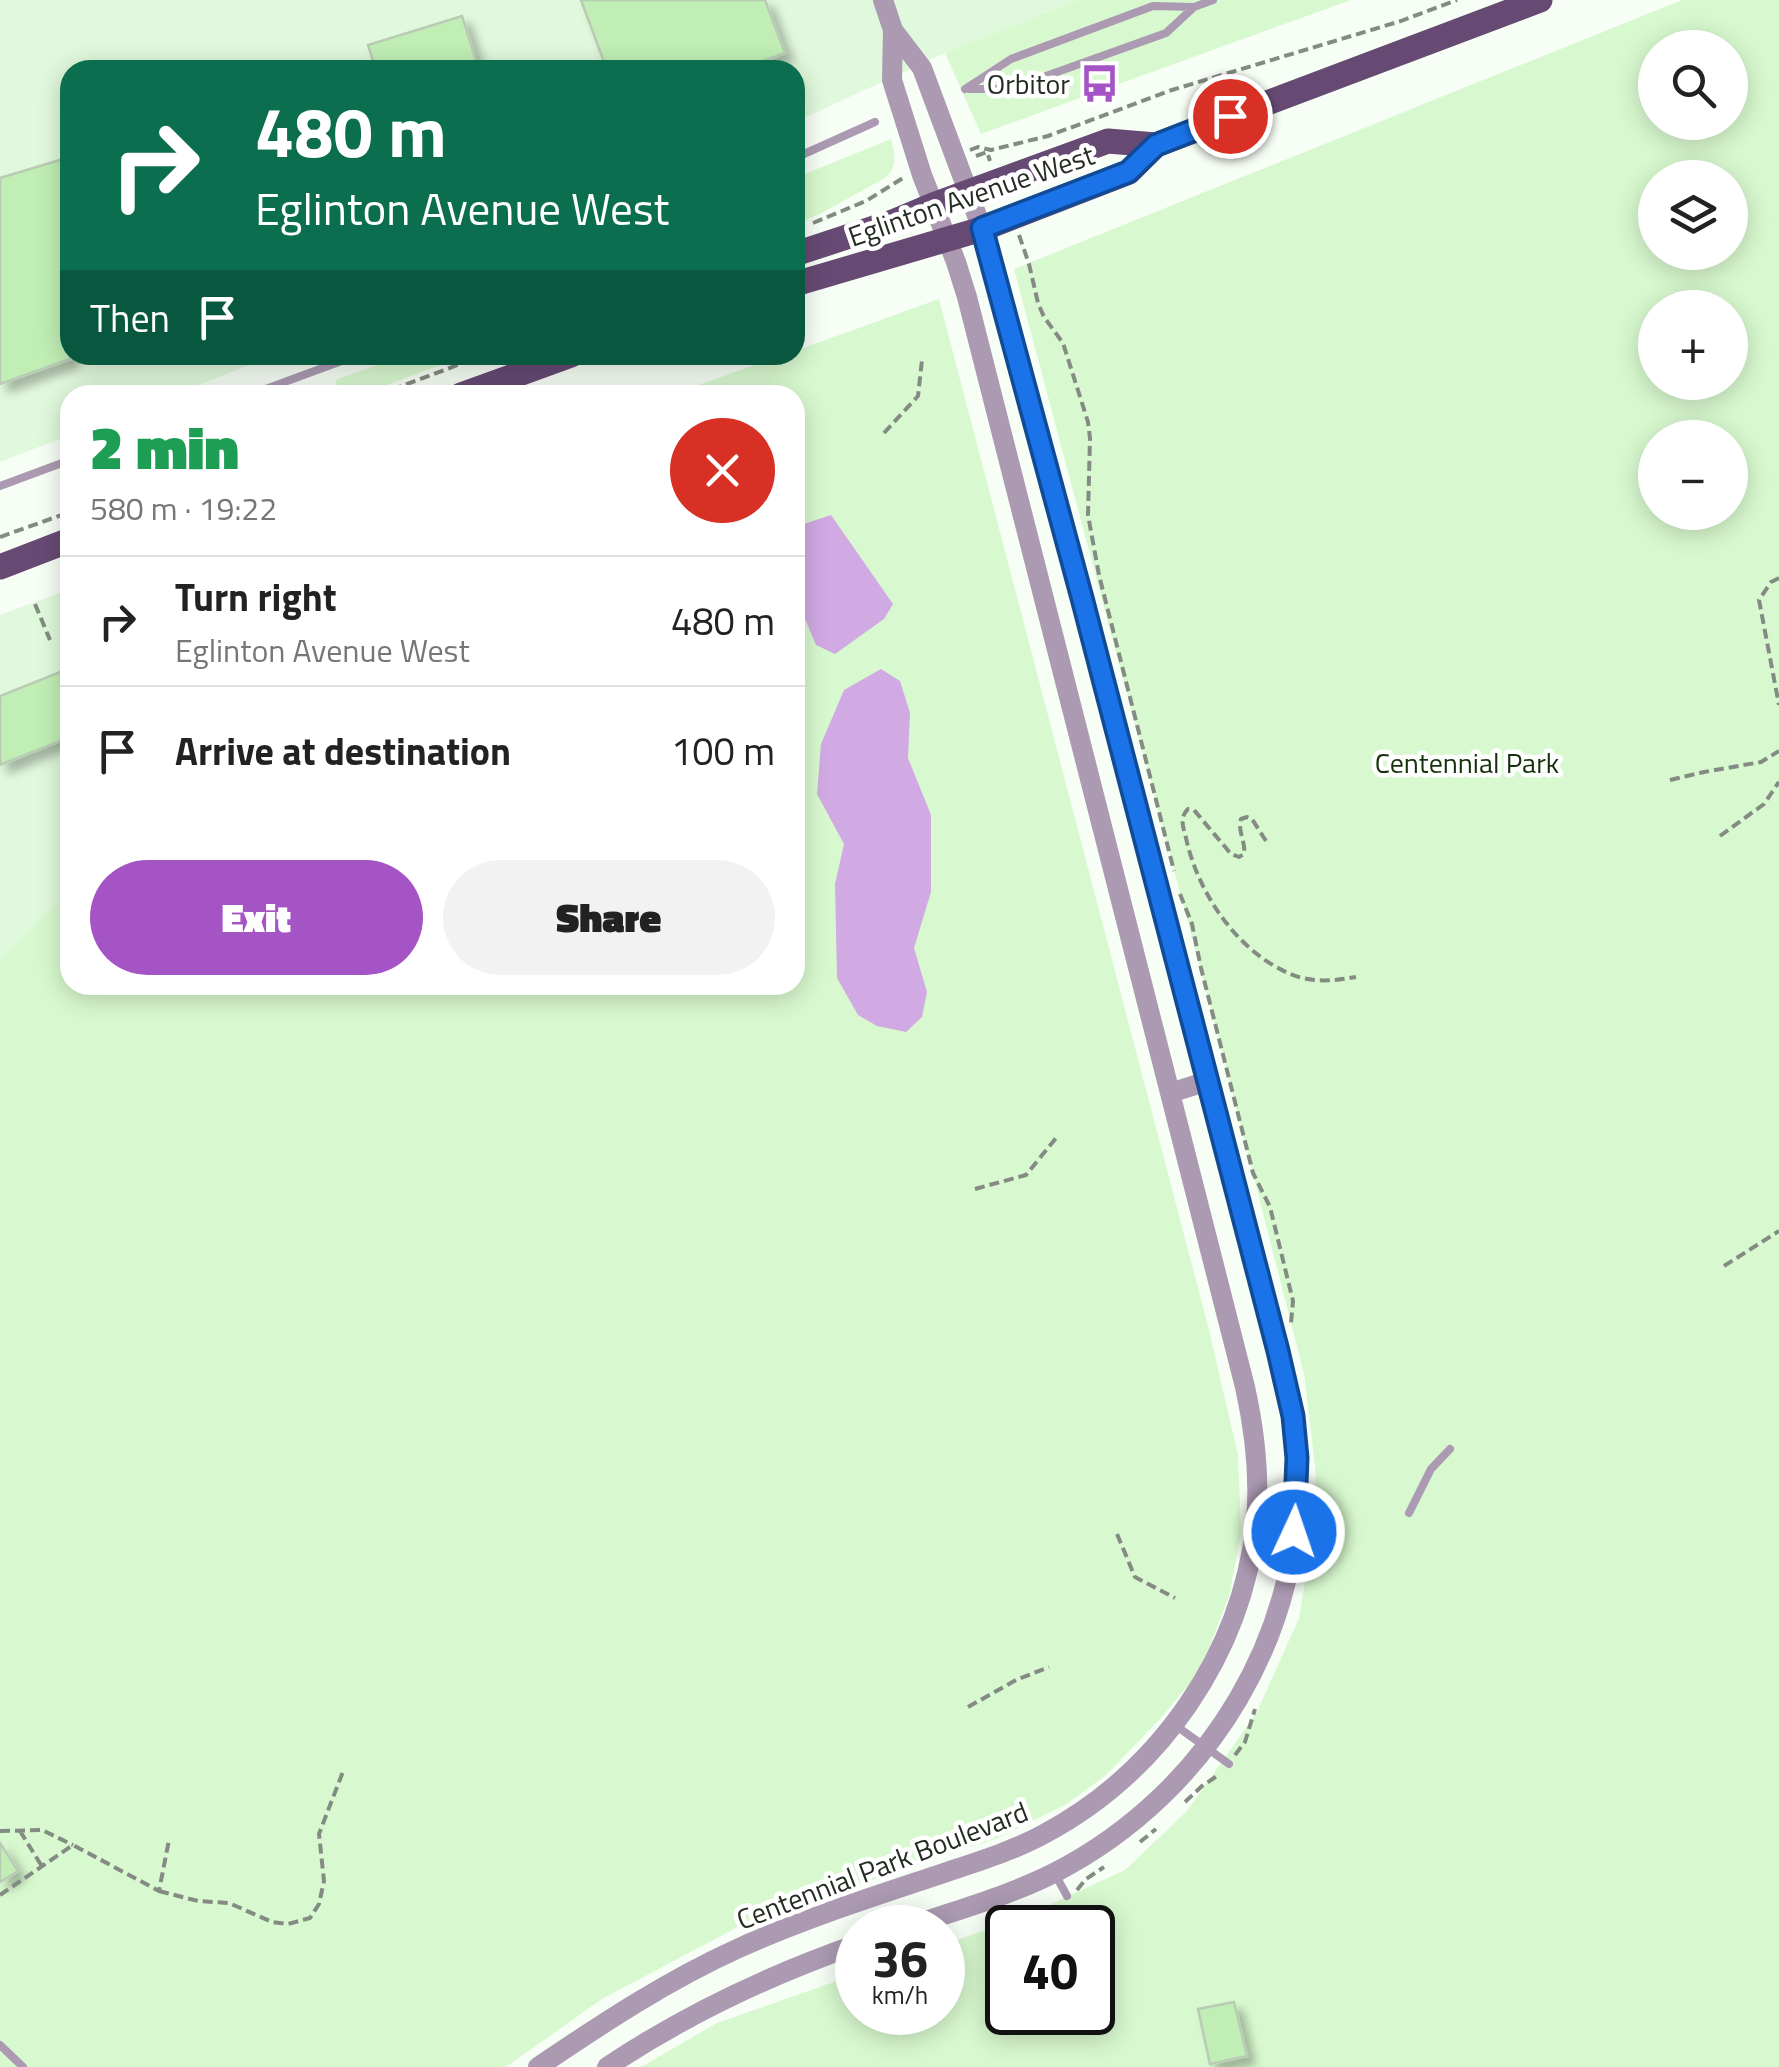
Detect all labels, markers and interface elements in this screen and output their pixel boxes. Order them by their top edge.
map controls [1638,30,1748,530]
button: search [1638,30,1748,140]
place label: Orbitor [987,62,1070,105]
bus stop icon: Orbitor [1079,62,1121,104]
pin [1188,74,1273,159]
text: 480 m [255,78,447,184]
icon: arrive [1203,89,1258,144]
icon: right [90,100,220,230]
street label: Eglinton Avenue West [842,133,1100,257]
button: layers [1638,160,1748,270]
text: Eglinton Avenue West [255,174,669,242]
text: Then [90,289,170,347]
icon: arrive [190,290,245,345]
button: + [1638,290,1748,400]
text: 2 min [90,401,239,492]
button: close [670,418,775,523]
button: − [1638,420,1748,530]
text: 580 m · 19:22 [90,484,277,532]
text: Turn right [175,568,337,626]
text: 480 m [671,592,775,650]
icon: right [90,594,145,649]
text: Eglinton Avenue West [175,626,470,674]
text: Arrive at destination [175,722,511,780]
text: 100 m [671,722,775,780]
icon: arrive [90,724,145,779]
park label: Centennial Park [1375,741,1559,784]
button: Exit [90,860,423,975]
button: Share [443,860,775,975]
position arrow [1242,1480,1346,1584]
street label: Centennial Park Boulevard [730,1790,1034,1940]
speed limit sign: 40 [985,1905,1115,2035]
text: 36 [872,1920,928,1996]
text: km/h [872,1976,928,2014]

